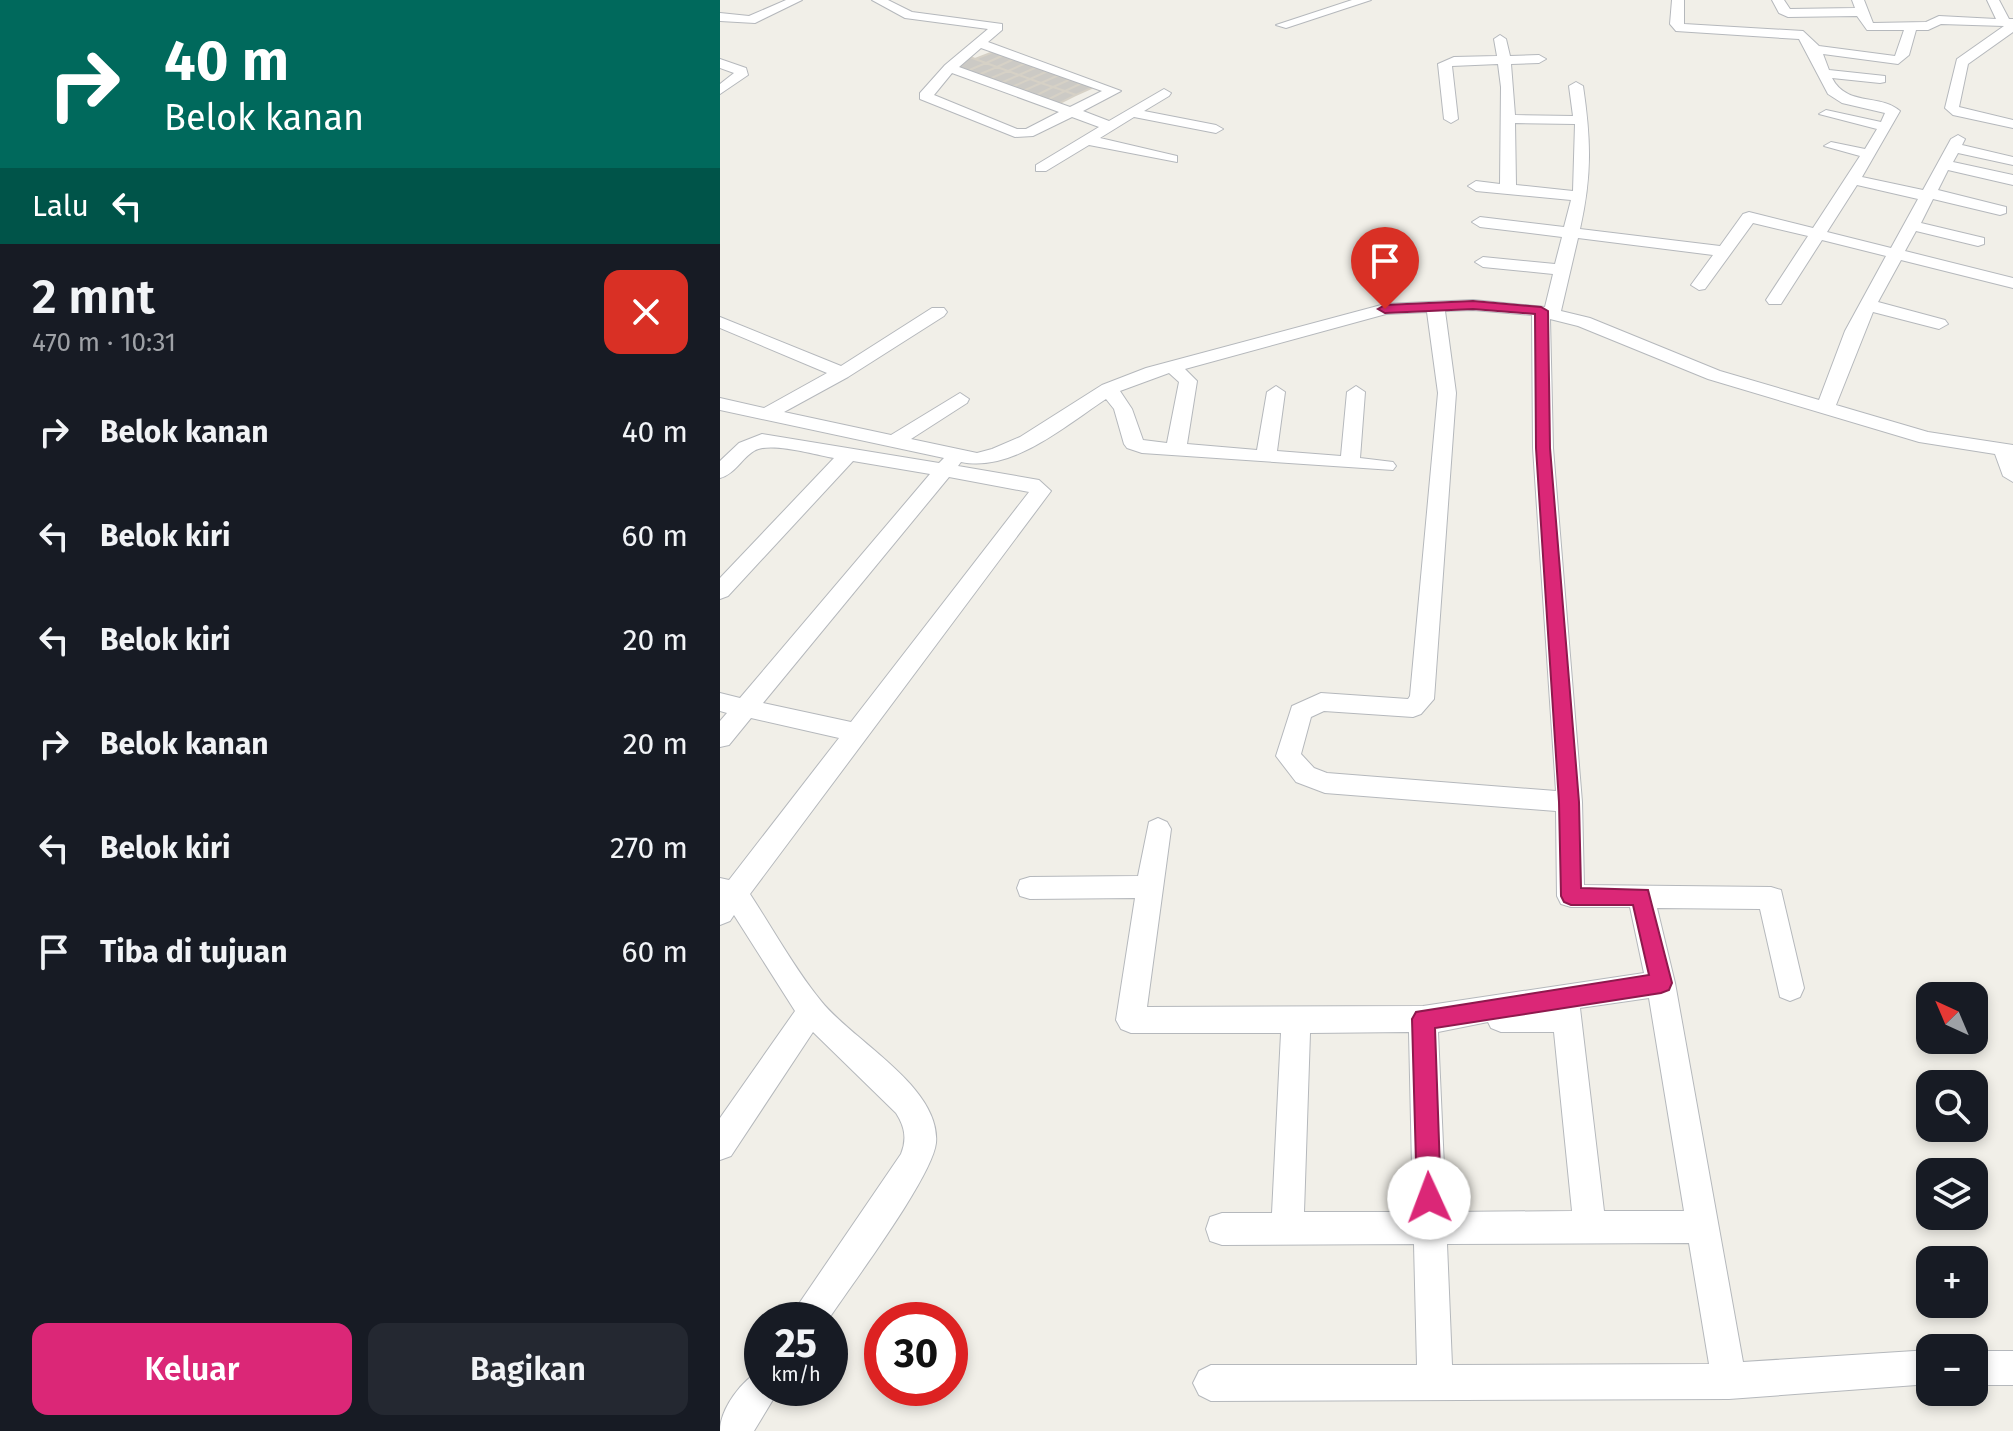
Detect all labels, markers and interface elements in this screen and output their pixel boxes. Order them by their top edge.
text: 40 m [164,28,289,95]
icon: right [32,32,136,136]
text: Belok kanan [164,96,364,140]
icon: left [105,184,149,228]
text: Lalu [32,188,89,224]
pin [1351,227,1419,309]
icon: arrive [1363,239,1407,283]
text: 2 mnt [32,268,155,326]
button: close [604,270,688,354]
text: 470 m · 10:31 [32,327,176,358]
icon: right [32,410,76,454]
text: Belok kanan [100,414,269,450]
text: 40 m [622,414,688,450]
icon: left [32,514,76,558]
text: Belok kiri [100,518,231,554]
text: 60 m [622,518,688,554]
icon: left [32,618,76,662]
text: Belok kiri [100,622,231,658]
text: 20 m [623,622,688,658]
icon: right [32,722,76,766]
text: Belok kanan [100,726,269,762]
text: 20 m [623,726,688,762]
icon: left [32,826,76,870]
text: Belok kiri [100,830,231,866]
text: 270 m [610,830,688,866]
icon: arrive [32,930,76,974]
text: Tiba di tujuan [100,934,287,970]
text: 60 m [622,934,688,970]
north arrow [1916,982,1988,1054]
map controls [1916,982,1988,1406]
button: search [1916,1070,1988,1142]
position arrow [1387,1156,1471,1240]
button: layers [1916,1158,1988,1230]
button: + [1916,1246,1988,1318]
speed limit sign: 30 [864,1302,968,1406]
text: 25 [775,1320,817,1368]
button: Keluar [32,1323,352,1415]
button: Bagikan [368,1323,688,1415]
button: − [1916,1334,1988,1406]
text: km/h [771,1362,821,1386]

